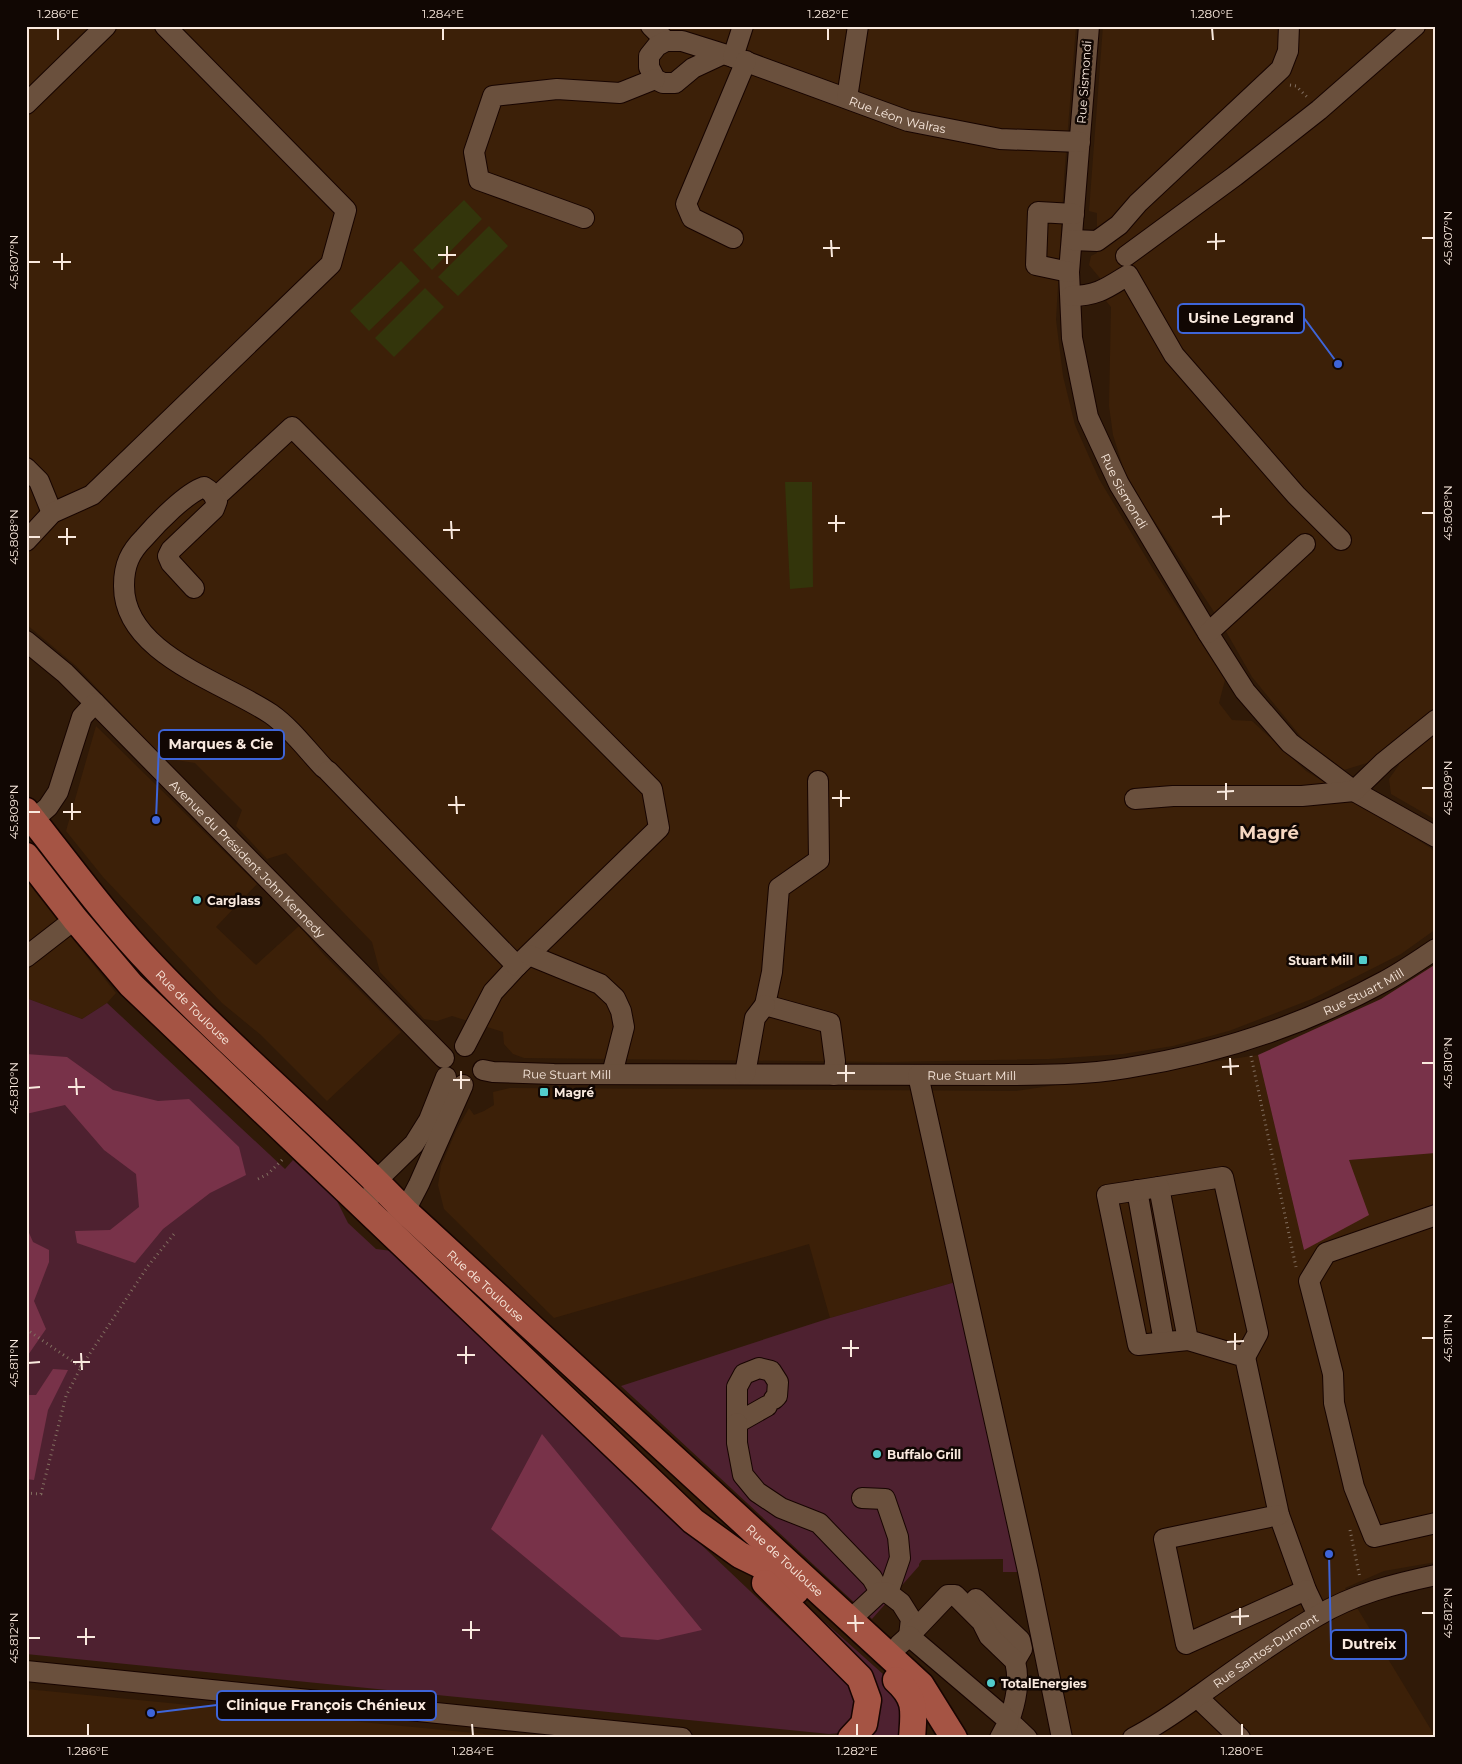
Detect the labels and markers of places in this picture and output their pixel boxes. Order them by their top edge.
callout: Usine Legrand [1178,304,1304,333]
callout: Marques & Cie [159,730,284,759]
place label: Carglass [207,893,261,908]
marker: Carglass [191,894,203,906]
place label: Stuart Mill [1288,953,1353,968]
marker: Stuart Mill [1357,954,1369,966]
place label: Magré [554,1085,594,1100]
marker: Magré [538,1086,550,1098]
place label: Buffalo Grill [887,1447,961,1462]
marker: Buffalo Grill [871,1448,883,1460]
callout: Dutreix [1331,1630,1406,1659]
place label: TotalEnergies [1001,1676,1087,1691]
marker: TotalEnergies [985,1677,997,1689]
callout: Clinique François Chénieux [217,1691,436,1720]

